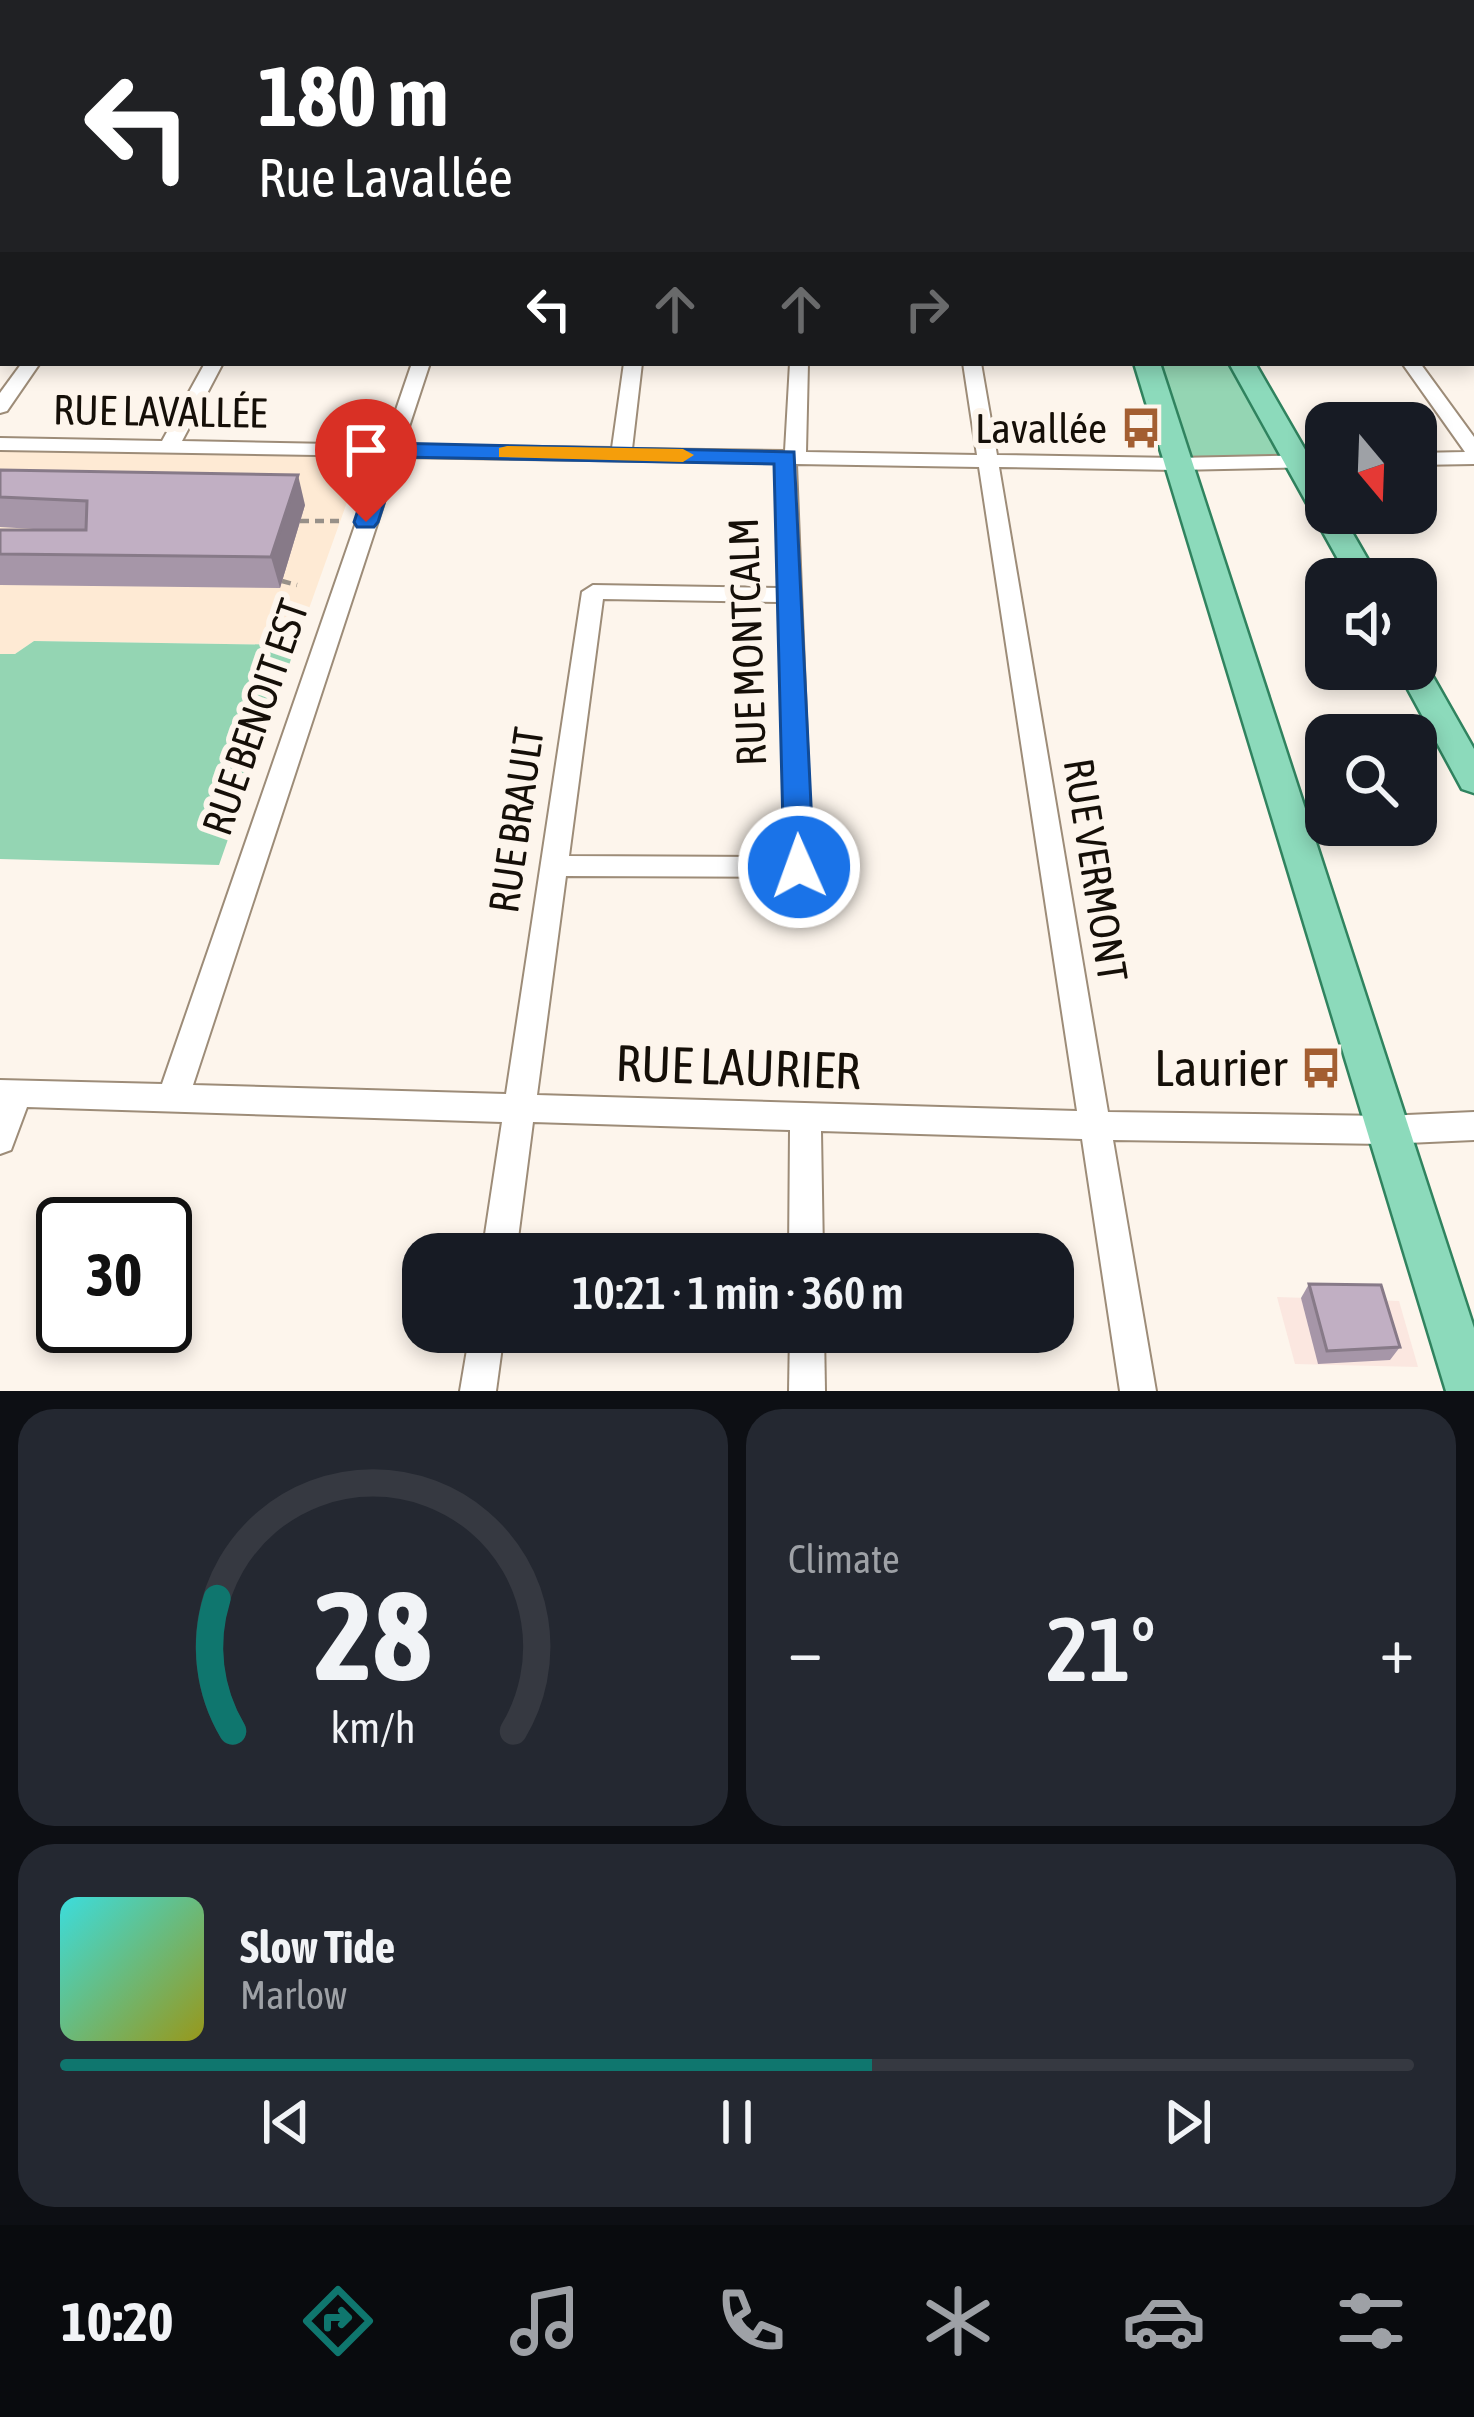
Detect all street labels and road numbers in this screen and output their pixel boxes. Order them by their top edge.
street label: RUE LAVALLÉE [53,385,268,437]
street label: RUE MONTCALM [719,517,775,767]
street label: RUE BENOIT EST [192,593,318,841]
street label: RUE BRAULT [479,724,553,916]
street label: RUE VERMONT [1055,755,1137,985]
street label: RUE LAURIER [615,1033,862,1100]

